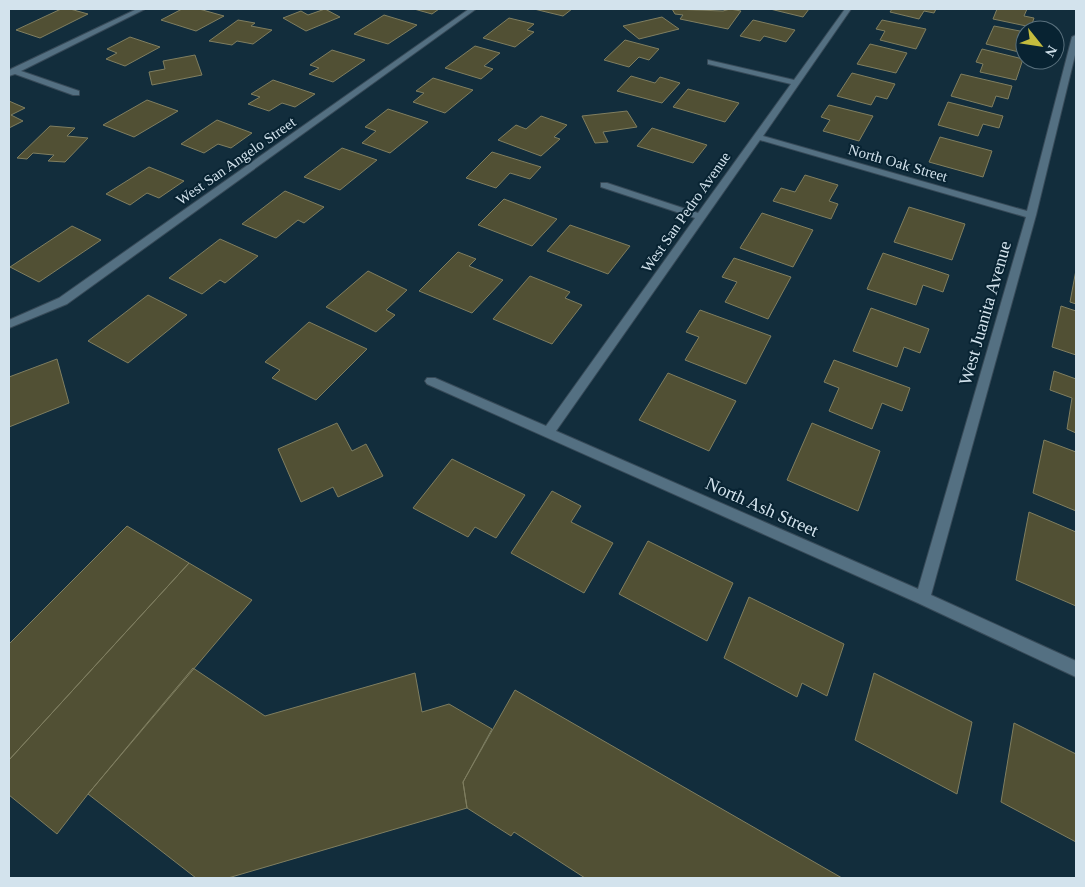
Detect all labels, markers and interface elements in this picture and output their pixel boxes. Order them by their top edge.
north arrow [1015,20,1065,70]
text: N [1042,43,1060,59]
street label: West San Angelo Street [173,113,299,208]
street label: North Oak Street [847,141,950,185]
street label: West San Pedro Avenue [638,149,734,275]
street label: West Juanita Avenue [955,239,1015,387]
street label: North Ash Street [703,473,821,541]

